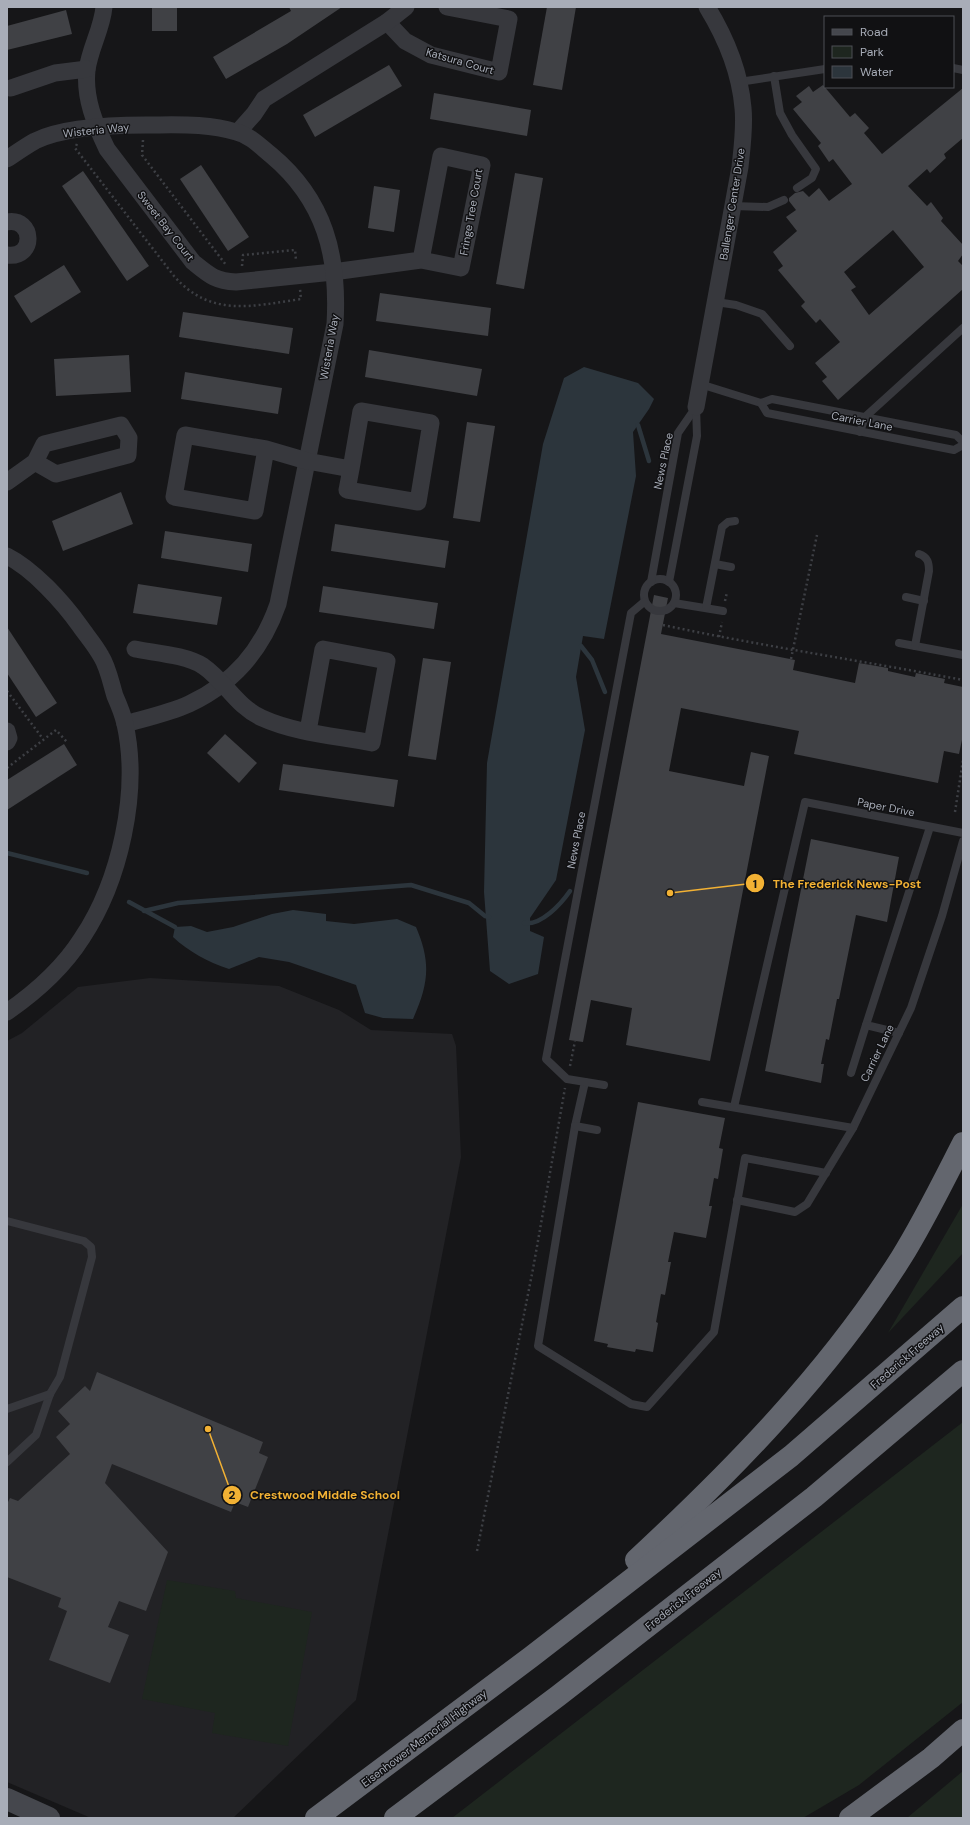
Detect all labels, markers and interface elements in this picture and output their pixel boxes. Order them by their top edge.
legend [824,16,954,88]
text: Road [860,24,888,40]
text: Park [860,44,884,60]
street label: Katsura Court [424,45,496,77]
text: Water [860,64,894,80]
street label: Wisteria Way [62,120,130,140]
street label: Ballenger Center Drive [716,147,748,261]
street label: Fringe Tree Court [456,167,486,257]
street label: Sweet Bay Court [134,188,198,264]
street label: Wisteria Way [316,313,342,381]
street label: Carrier Lane [830,408,894,434]
street label: News Place [650,431,676,491]
street label: Paper Drive [856,795,916,819]
street label: News Place [564,810,588,870]
callout: The Frederick News-Post [745,871,929,895]
text: 1 [753,876,757,892]
text: The Frederick News-Post [773,876,921,892]
street label: Carrier Lane [857,1022,897,1084]
street label: Frederick Freeway [867,1320,947,1392]
callout: Crestwood Middle School [222,1483,408,1507]
text: 2 [229,1487,236,1503]
text: Crestwood Middle School [250,1487,400,1503]
street label: Frederick Freeway [642,1565,724,1633]
street label: Eisenhower Memorial Highway [358,1686,490,1790]

